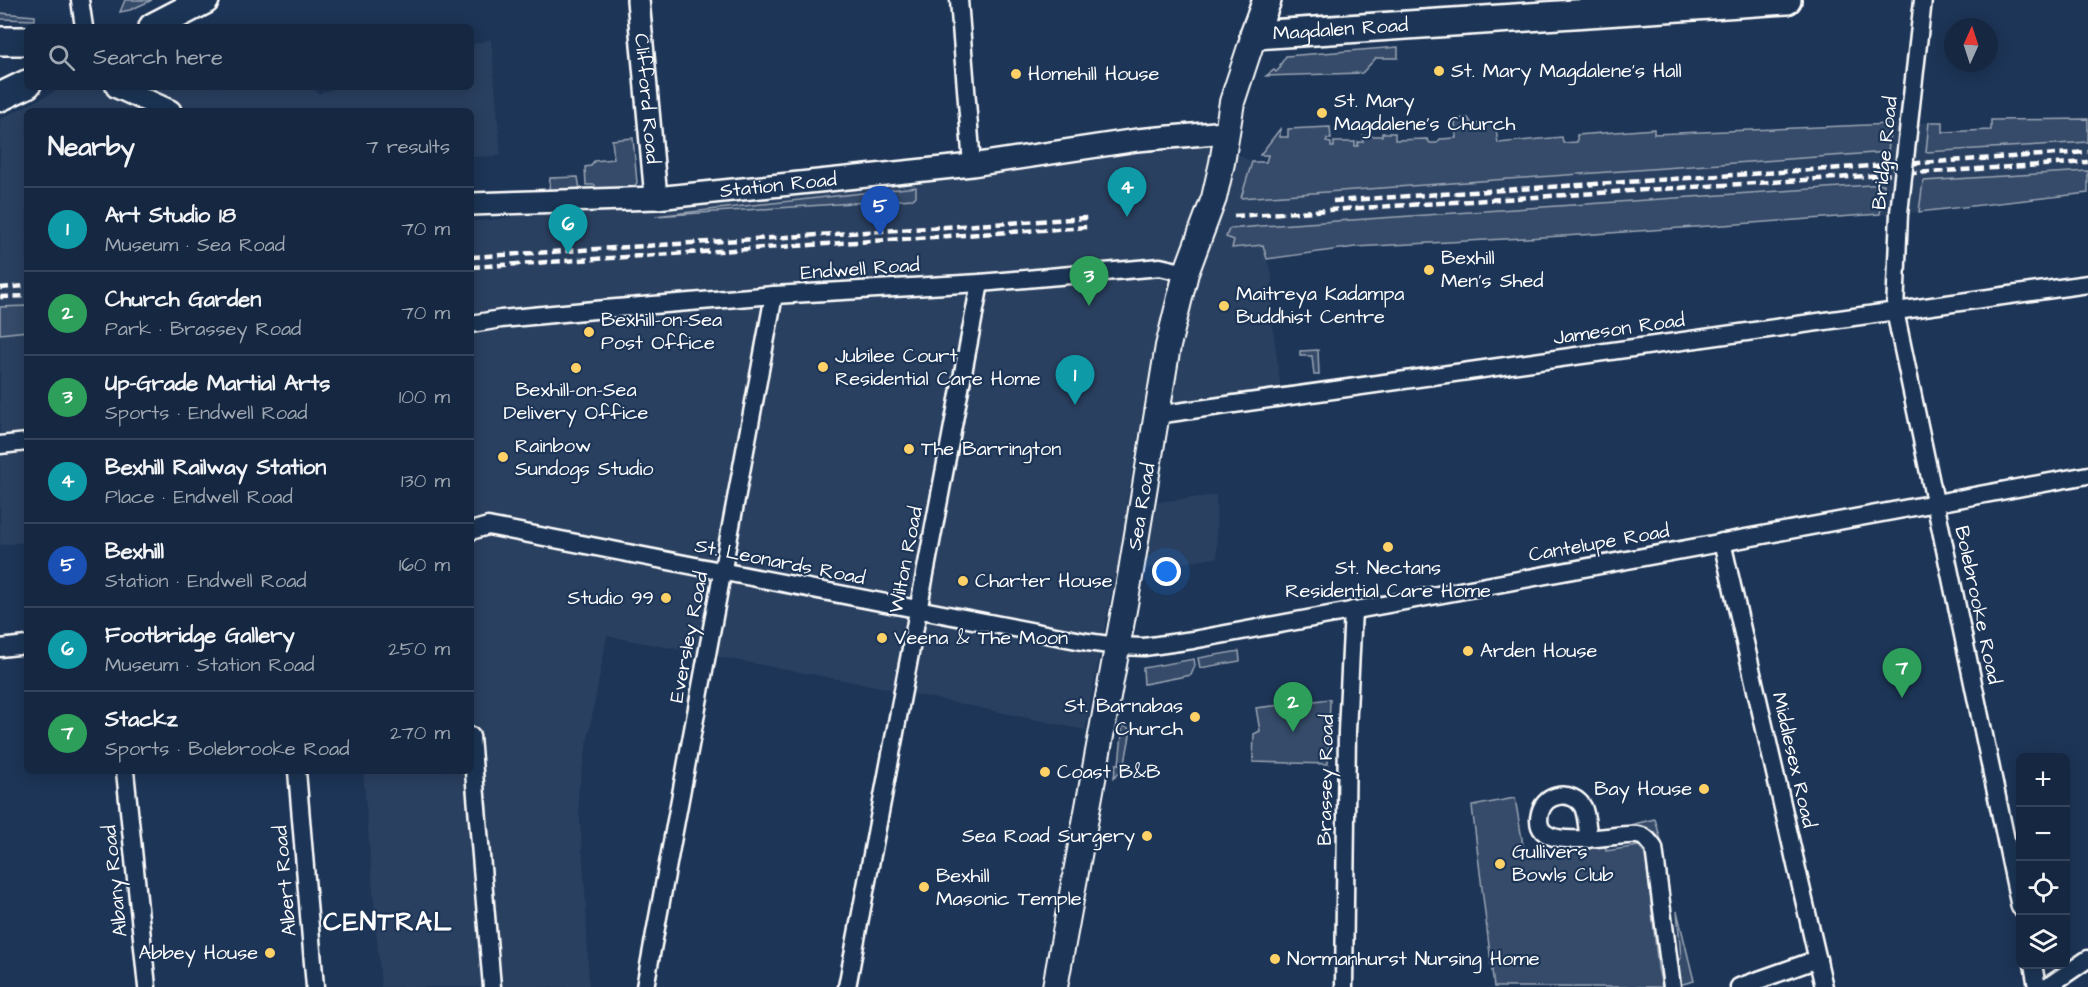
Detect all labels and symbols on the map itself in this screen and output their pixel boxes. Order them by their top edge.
street label: Magdalen Road [1272,11,1409,48]
north arrow [1944,18,1998,72]
street label: Clifford Road [627,32,667,165]
place label: St. Mary Magdalene's Hall [1451,57,1682,86]
place label: Homehill House [1028,60,1160,88]
marker: St. Mary Magdalene's Hall [1432,64,1446,78]
marker: Homehill House [1009,67,1023,81]
place label: St. Mary Magdalene's Church [1334,87,1515,139]
street label: Bridge Road [1865,95,1906,211]
marker: St. Mary Magdalene's Church [1315,106,1329,120]
street label: Station Road [718,165,838,205]
pin: 4 [1108,168,1146,217]
pin: 5 [860,186,900,236]
pin: 6 [548,204,588,254]
place label: Bexhill Men's Shed [1441,244,1543,295]
street label: Endwell Road [800,251,920,287]
pin: 3 [1070,256,1108,306]
marker: Bexhill Men's Shed [1422,263,1436,277]
place label: Maitreya Kadampa Buddhist Centre [1236,280,1404,331]
marker: Maitreya Kadampa Buddhist Centre [1217,299,1231,313]
place label: Bexhill-on-Sea Post Office [601,306,722,357]
street label: Jameson Road [1552,306,1686,352]
marker: Bexhill-on-Sea Post Office [582,325,596,339]
place label: Jubilee Court Residential Care Home [835,342,1041,393]
pin: 1 [1056,356,1094,405]
marker: Jubilee Court Residential Care Home [816,360,830,374]
marker: Bexhill-on-Sea Delivery Office [569,361,583,375]
place label: Bexhill-on-Sea Delivery Office [504,376,649,428]
place label: Rainbow Sundogs Studio [515,432,654,484]
place label: The Barrington [921,435,1061,464]
marker: The Barrington [902,442,916,456]
marker: Rainbow Sundogs Studio [496,450,510,464]
street label: Sea Road [1121,461,1163,552]
street label: Wilton Road [882,504,930,616]
street label: Cantelupe Road [1526,517,1672,569]
street label: Bolebrooke Road [1948,523,2008,687]
street label: St. Leonards Road [692,532,868,592]
marker: St. Nectans Residential Care Home [1381,540,1395,554]
place label: St. Nectans Residential Care Home [1285,554,1491,605]
your location [1152,557,1181,586]
place label: Charter House [975,567,1113,595]
street label: Eversley Road [663,569,716,705]
marker: Charter House [956,574,970,588]
place label: Studio 99 [568,584,654,612]
marker: Studio 99 [659,591,673,605]
place label: Veena & The Moon [894,624,1068,652]
marker: Veena & The Moon [875,631,889,645]
place label: Arden House [1480,637,1597,665]
marker: Arden House [1461,644,1475,658]
pin: 7 [1882,648,1922,698]
pin: 2 [1274,682,1312,732]
street label: Middlesex Road [1765,689,1823,831]
place label: St. Barnabas Church [1064,692,1183,743]
marker: St. Barnabas Church [1188,710,1202,724]
street label: Brassey Road [1311,714,1342,846]
place label: Coast B&B [1057,758,1161,786]
marker: Coast B&B [1038,765,1052,779]
place label: Bay House [1594,775,1692,804]
marker: Bay House [1697,782,1711,796]
place label: Sea Road Surgery [962,822,1135,851]
street label: Albany Road [95,824,136,938]
street label: Albert Road [266,824,304,938]
marker: Sea Road Surgery [1140,829,1154,843]
place label: Gullivers Bowls Club [1512,838,1614,889]
marker: Gullivers Bowls Club [1493,857,1507,871]
place label: Bexhill Masonic Temple [936,862,1082,913]
marker: Bexhill Masonic Temple [917,880,931,894]
district label: CENTRAL [323,904,453,940]
place label: Abbey House [139,939,258,968]
place label: Normanhurst Nursing Home [1287,945,1540,974]
marker: Abbey House [263,946,277,960]
marker: Normanhurst Nursing Home [1268,952,1282,966]

